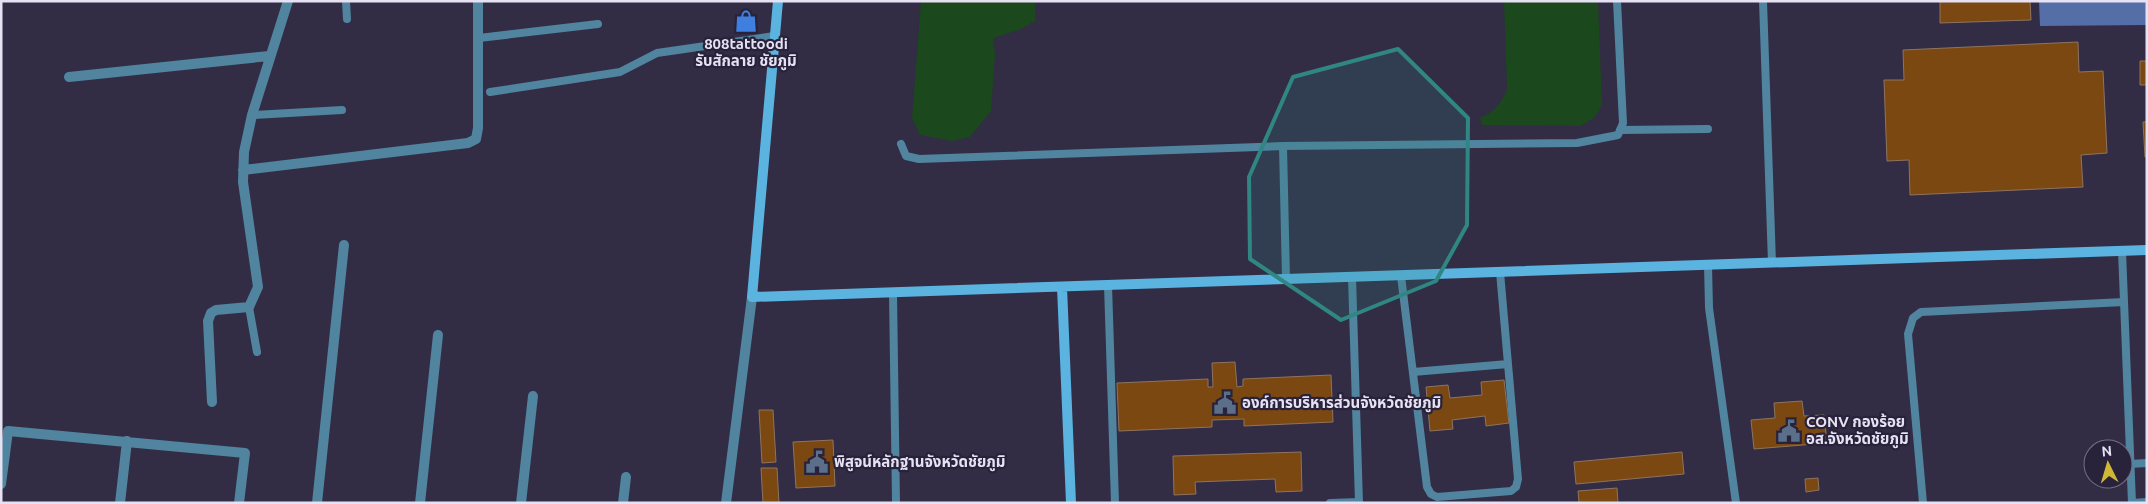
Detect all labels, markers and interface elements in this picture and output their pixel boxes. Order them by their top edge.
shop icon: 808tattoodi รับสักลาย ชัยภูมิ [733,8,759,34]
place label: 808tattoodi รับสักลาย ชัยภูมิ [695,35,797,71]
public building icon: องค์การบริหารส่วนจังหวัดชัยภูมิ [1212,390,1238,416]
place label: องค์การบริหารส่วนจังหวัดชัยภูมิ [1242,394,1441,413]
place label: CONV กองร้อย อส.จังหวัดชัยภูมิ [1806,413,1909,449]
public building icon: CONV กองร้อย อส.จังหวัดชัยภูมิ [1776,418,1802,444]
north arrow [2083,439,2133,489]
text: N [2101,443,2113,459]
public building icon: พิสูจน์หลักฐานจังหวัดชัยภูมิ [804,449,830,475]
place label: พิสูจน์หลักฐานจังหวัดชัยภูมิ [834,453,1006,472]

